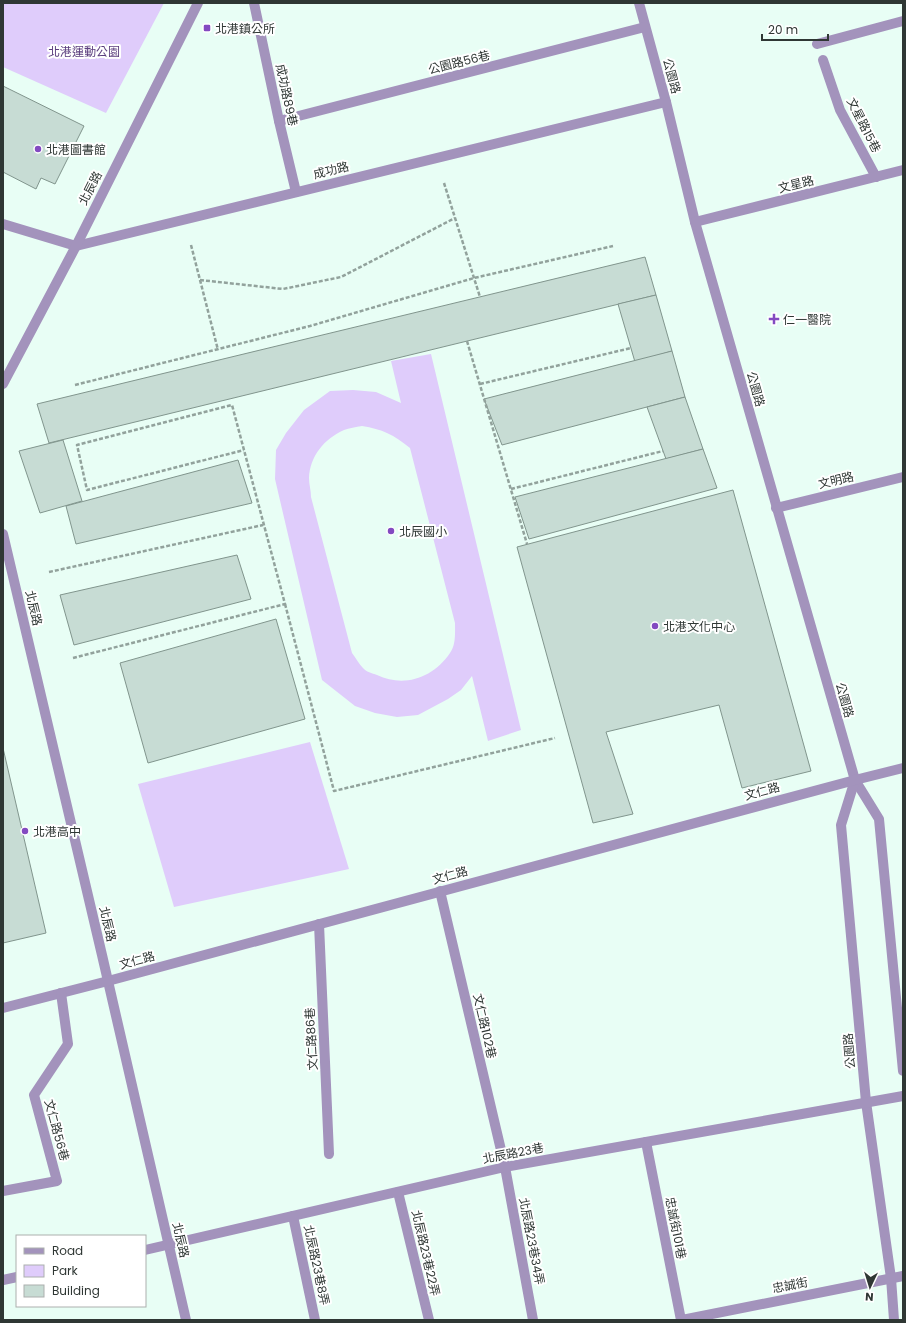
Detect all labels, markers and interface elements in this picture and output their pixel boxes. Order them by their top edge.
scale bar [762,16,828,42]
place label: 北港鎮公所 [215,20,275,37]
text: 20 m [768,21,798,38]
marker: 北港鎮公所 [202,23,212,33]
park label: 北港運動公園 [48,43,120,60]
street label: 公園路56巷 [426,46,492,78]
street label: 公園路 [659,56,685,96]
street label: 成功路89巷 [272,62,302,128]
street label: 文星路15巷 [843,95,885,155]
place label: 北港圖書館 [46,141,106,158]
marker: 北港圖書館 [33,144,43,154]
street label: 成功路 [311,157,351,183]
street label: 北辰路 [74,168,106,208]
street label: 文星路 [776,171,816,197]
place label: 仁一醫院 [783,311,831,328]
marker: 仁一醫院 [768,313,780,325]
street label: 公園路 [743,369,769,409]
street label: 文明路 [817,468,855,492]
place label: 北辰國小 [399,523,447,540]
marker: 北辰國小 [386,526,396,536]
street label: 北辰路 [22,589,46,627]
place label: 北港文化中心 [663,618,735,635]
marker: 北港文化中心 [650,621,660,631]
street label: 公園路 [832,680,858,720]
street label: 文仁路 [742,778,782,804]
place label: 北港高中 [33,823,81,840]
marker: 北港高中 [20,826,30,836]
street label: 文仁路 [430,862,470,888]
street label: 北辰路 [96,905,120,943]
street label: 文仁路 [117,947,157,973]
street label: 文仁路102巷 [469,992,501,1060]
street label: 文仁路86巷 [301,1007,321,1071]
street label: 公園路 [839,1032,859,1070]
street label: 文仁路56巷 [41,1097,73,1163]
street label: 北辰路23巷 [481,1139,545,1167]
street label: 忠誠街101巷 [662,1195,690,1261]
street label: 北辰路23巷34弄 [515,1196,549,1286]
street label: 北辰路23巷22弄 [408,1208,444,1298]
street label: 北辰路 [169,1221,193,1259]
street label: 北辰路23巷8弄 [300,1223,334,1307]
legend [16,1235,146,1307]
text: Road [52,1242,83,1259]
text: Park [52,1262,79,1279]
north arrow [850,1267,890,1307]
street label: 忠誠街 [771,1273,809,1297]
text: Building [52,1282,100,1299]
text: N [865,1289,874,1305]

